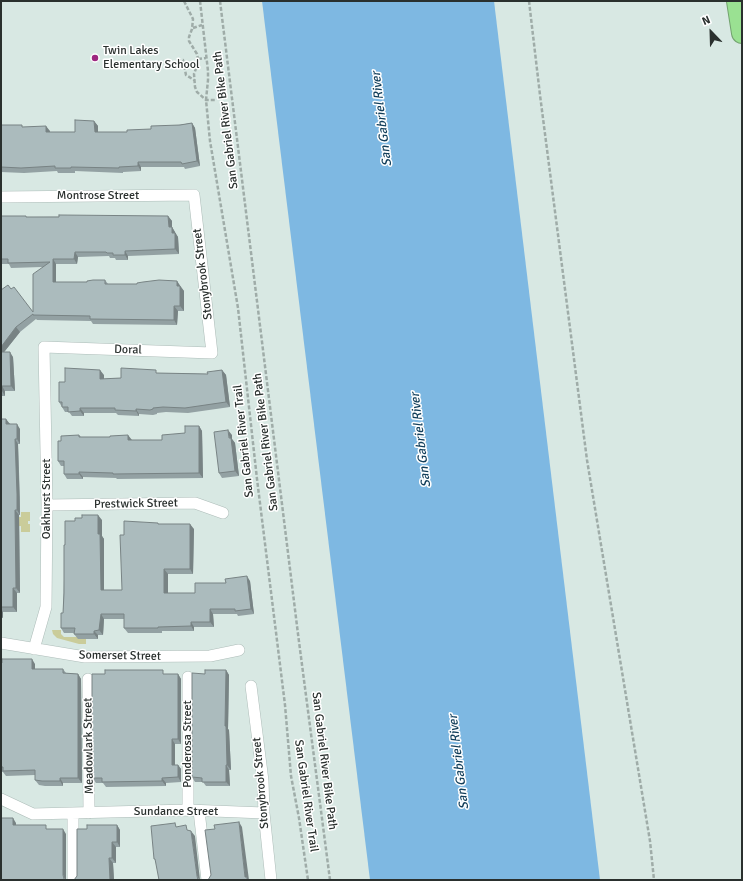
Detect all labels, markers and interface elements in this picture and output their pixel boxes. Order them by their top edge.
north arrow [691,12,731,52]
text: N [700,13,712,28]
place label: Twin Lakes Elementary School [103,44,199,72]
street label: San Gabriel River Bike Path [210,50,242,190]
marker: Twin Lakes Elementary School [90,53,100,63]
water label: San Gabriel River [368,71,396,167]
street label: Montrose Street [57,189,139,203]
street label: Stonybrook Street [190,228,216,320]
street label: Doral [114,342,142,358]
street label: San Gabriel River Bike Path [250,372,282,512]
street label: San Gabriel River Trail [231,384,257,498]
water label: San Gabriel River [407,392,435,488]
street label: Oakhurst Street [40,459,54,539]
street label: Prestwick Street [94,496,178,512]
street label: Somerset Street [79,648,161,664]
street label: San Gabriel River Bike Path [308,691,340,831]
street label: Meadowlark Street [81,697,97,795]
street label: Ponderosa Street [181,700,195,788]
water label: San Gabriel River [445,714,473,810]
street label: Stonybrook Street [250,737,272,829]
street label: San Gabriel River Trail [291,739,321,853]
street label: Sundance Street [134,805,218,819]

